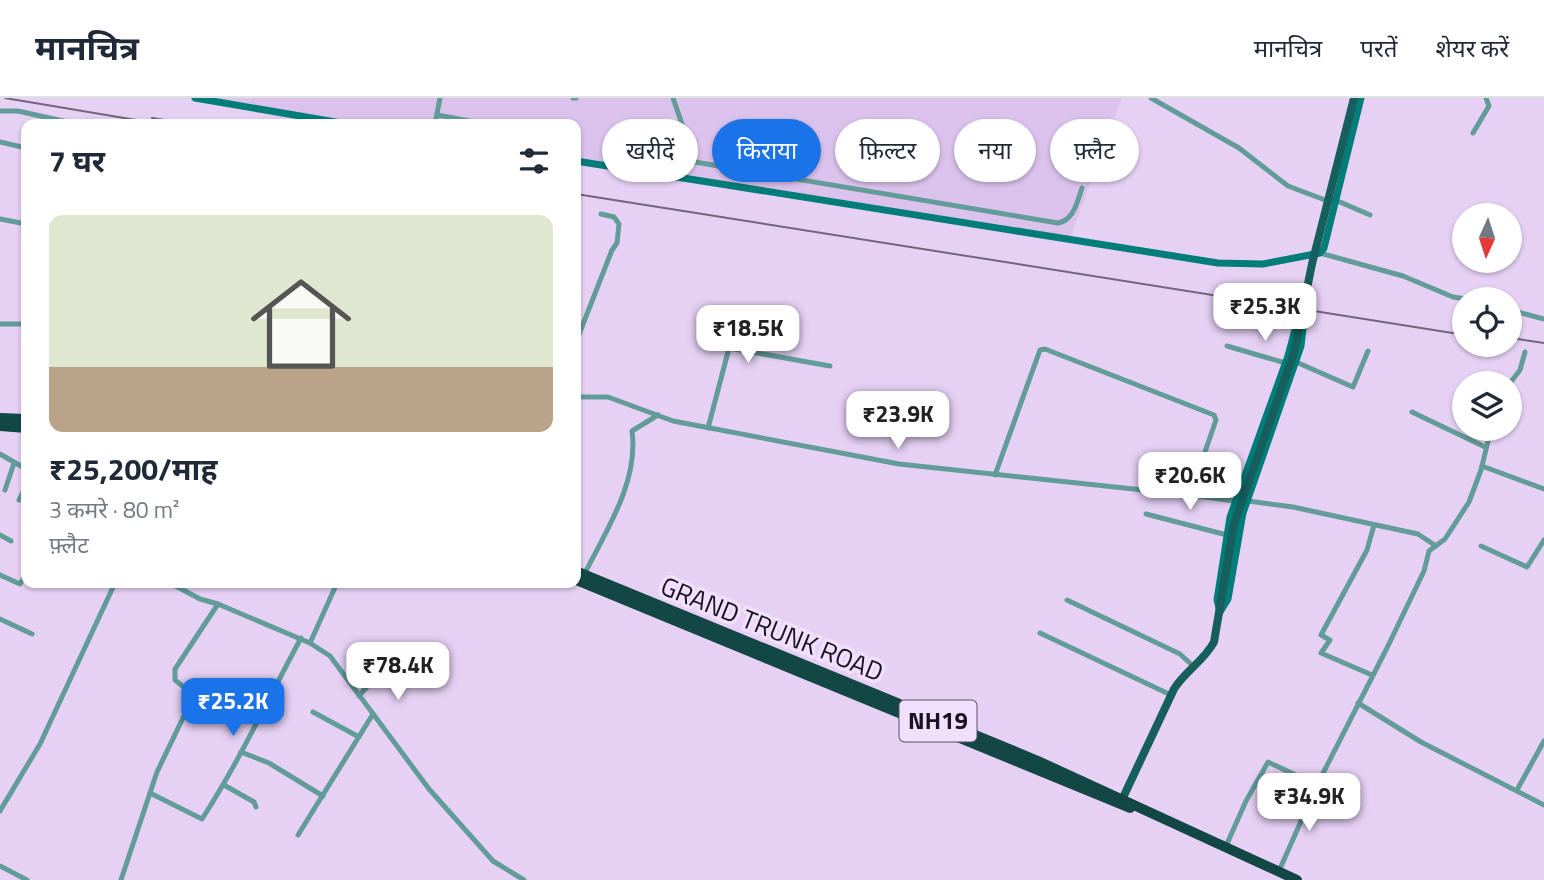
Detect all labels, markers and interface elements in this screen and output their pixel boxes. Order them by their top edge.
text: मानचित्र [35,23,139,73]
text: मानचित्र [1254,30,1322,66]
text: परतें [1360,30,1397,66]
text: शेयर करें [1435,30,1509,66]
chip: खरीदें [602,119,698,182]
chip: किराया [712,119,821,182]
chip: फ़िल्टर [835,119,940,182]
chip: नया [954,119,1036,182]
chip: फ़्लैट [1050,119,1139,182]
text: 7 घर [49,138,105,184]
icon: filters [515,142,553,180]
north arrow [1452,203,1522,273]
map controls [1452,203,1522,441]
icon: home [238,261,364,387]
pin: ₹25.3K [1208,284,1322,343]
button: locate [1452,287,1522,357]
text: ₹25.3K [1229,288,1301,323]
pin: ₹18.5K [691,306,805,365]
text: ₹18.5K [712,310,784,345]
button: layers [1452,371,1522,441]
pin: ₹23.9K [841,392,955,451]
text: ₹23.9K [862,396,934,431]
text: ₹25,200/माह [49,446,217,492]
pin: ₹20.6K [1133,452,1247,512]
text: ₹20.6K [1154,457,1226,492]
text: 3 कमरे · 80 m² [49,492,179,527]
text: फ़्लैट [49,527,89,562]
street label: GRAND TRUNK ROAD [655,566,889,691]
pin: ₹78.4K [341,642,455,702]
text: ₹78.4K [362,647,434,682]
pin: ₹25.2K [176,678,290,738]
text: ₹25.2K [197,683,269,718]
road number: NH19 [900,700,976,742]
pin: ₹34.9K [1252,774,1366,833]
text: ₹34.9K [1273,778,1345,813]

